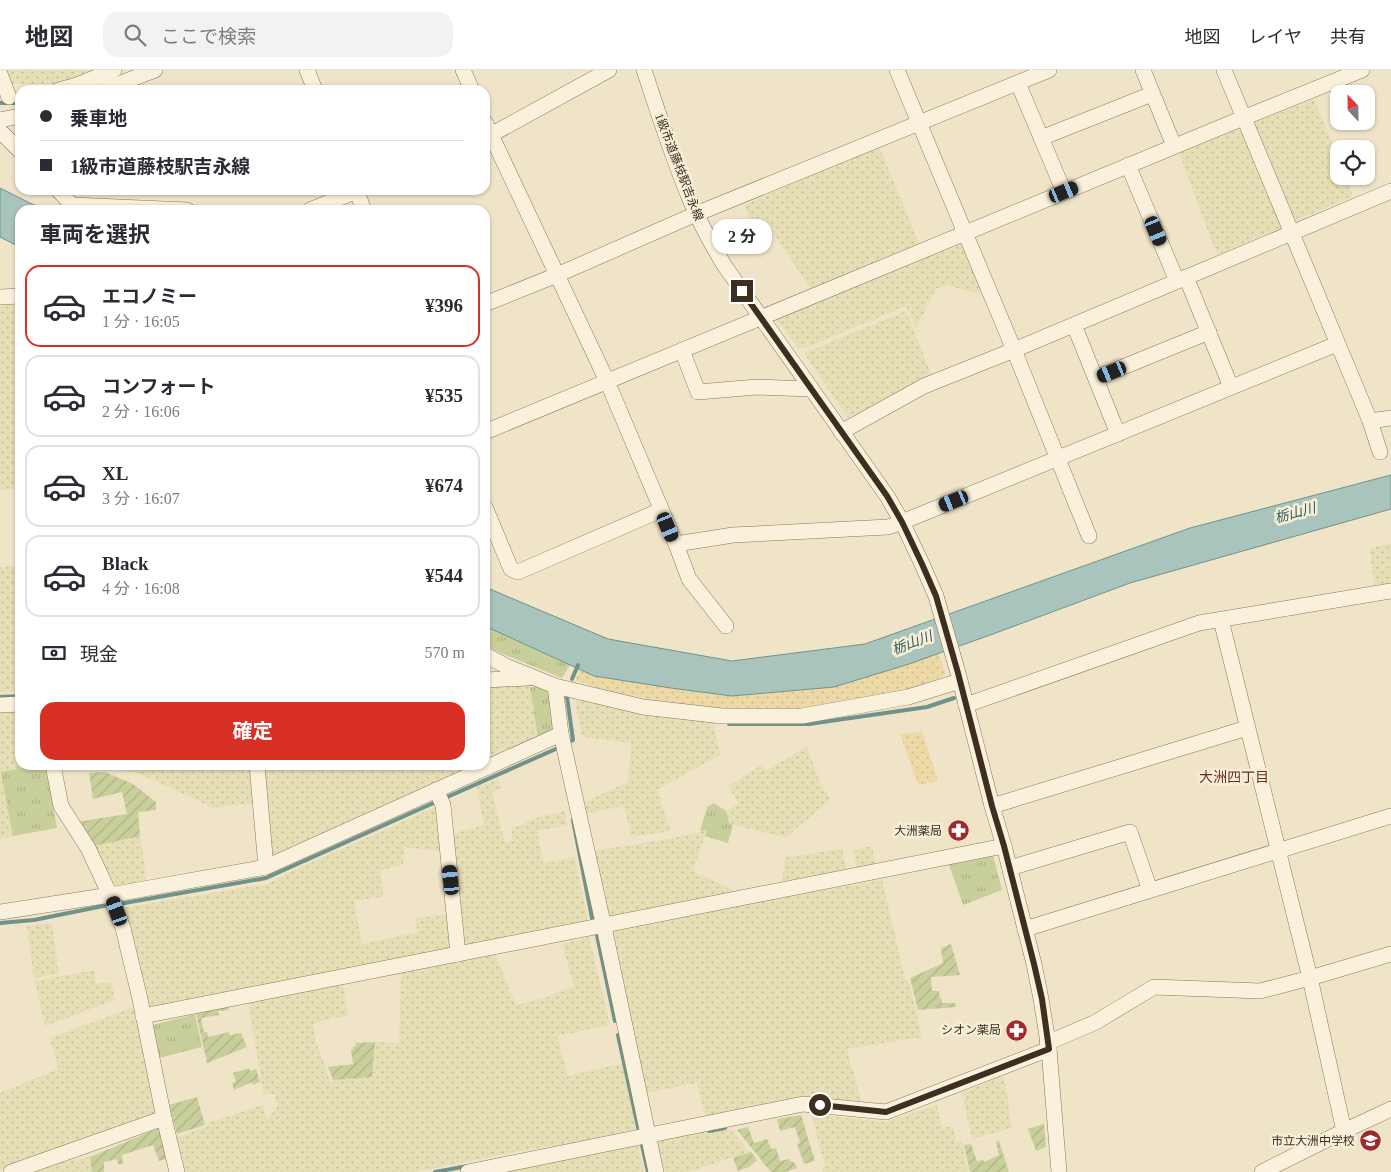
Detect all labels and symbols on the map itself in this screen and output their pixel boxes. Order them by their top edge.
north arrow [1330,85,1375,130]
street label: 1級市道藤枝駅吉永線 [652,111,706,223]
car [1047,179,1080,205]
car [1143,214,1168,248]
callout: 2 分 [712,218,772,254]
route end [731,280,753,302]
car [1095,359,1128,385]
car [937,488,970,514]
water label: 栃山川 [1273,500,1319,526]
car [655,510,680,544]
water label: 栃山川 [890,628,936,658]
district label: 大洲四丁目 [1199,769,1269,785]
pharmacy icon: 大洲薬局 [946,819,970,843]
place label: 大洲薬局 [894,824,942,838]
car [441,864,460,896]
car [104,894,129,928]
pharmacy icon: シオン薬局 [1005,1018,1029,1042]
place label: シオン薬局 [941,1023,1001,1037]
route start [809,1094,831,1116]
school or university icon: 市立大洲中学校 [1359,1129,1383,1153]
place label: 市立大洲中学校 [1271,1134,1355,1148]

